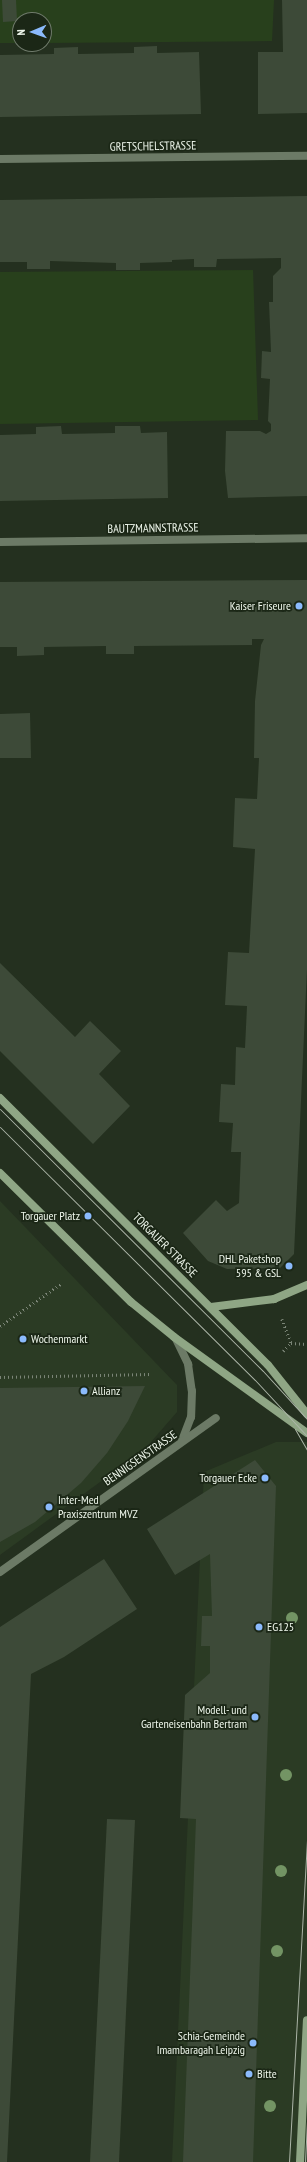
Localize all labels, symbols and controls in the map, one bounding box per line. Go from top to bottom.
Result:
north arrow [12,12,52,52]
text: N [14,29,28,36]
street label: GRETSCHELSTRASSE [110,138,196,154]
street label: BAUTZMANNSTRASSE [107,520,199,536]
place label: Kaiser Friseure [230,599,291,613]
marker: Kaiser Friseure [294,601,304,611]
place label: Torgauer Platz [21,1209,80,1223]
street label: TORGAUER STRASSE [130,1210,200,1280]
marker: Torgauer Platz [83,1211,93,1221]
place label: DHL Paketshop 595 & GSL [218,1252,281,1280]
marker: DHL Paketshop 595 & GSL [284,1261,294,1271]
place label: Wochenmarkt [31,1332,87,1346]
marker: Wochenmarkt [18,1334,28,1344]
place label: Allianz [92,1384,120,1398]
marker: Allianz [79,1386,89,1396]
street label: BENNIGSENSTRASSE [101,1427,179,1489]
place label: Torgauer Ecke [200,1471,257,1485]
marker: Torgauer Ecke [260,1473,270,1483]
place label: Inter-Med Praxiszentrum MVZ [58,1493,138,1521]
marker: Inter-Med Praxiszentrum MVZ [43,1501,55,1513]
place label: EG125 [267,1620,294,1634]
marker: EG125 [254,1622,264,1632]
place label: Modell- und Garteneisenbahn Bertram [141,1703,247,1731]
marker: Modell- und Garteneisenbahn Bertram [250,1712,260,1722]
place label: Schia-Gemeinde Imambaragah Leipzig [157,2029,245,2057]
marker: Schia-Gemeinde Imambaragah Leipzig [248,2038,258,2048]
place label: Bitte [257,2067,277,2081]
marker: Bitte [244,2069,254,2079]

